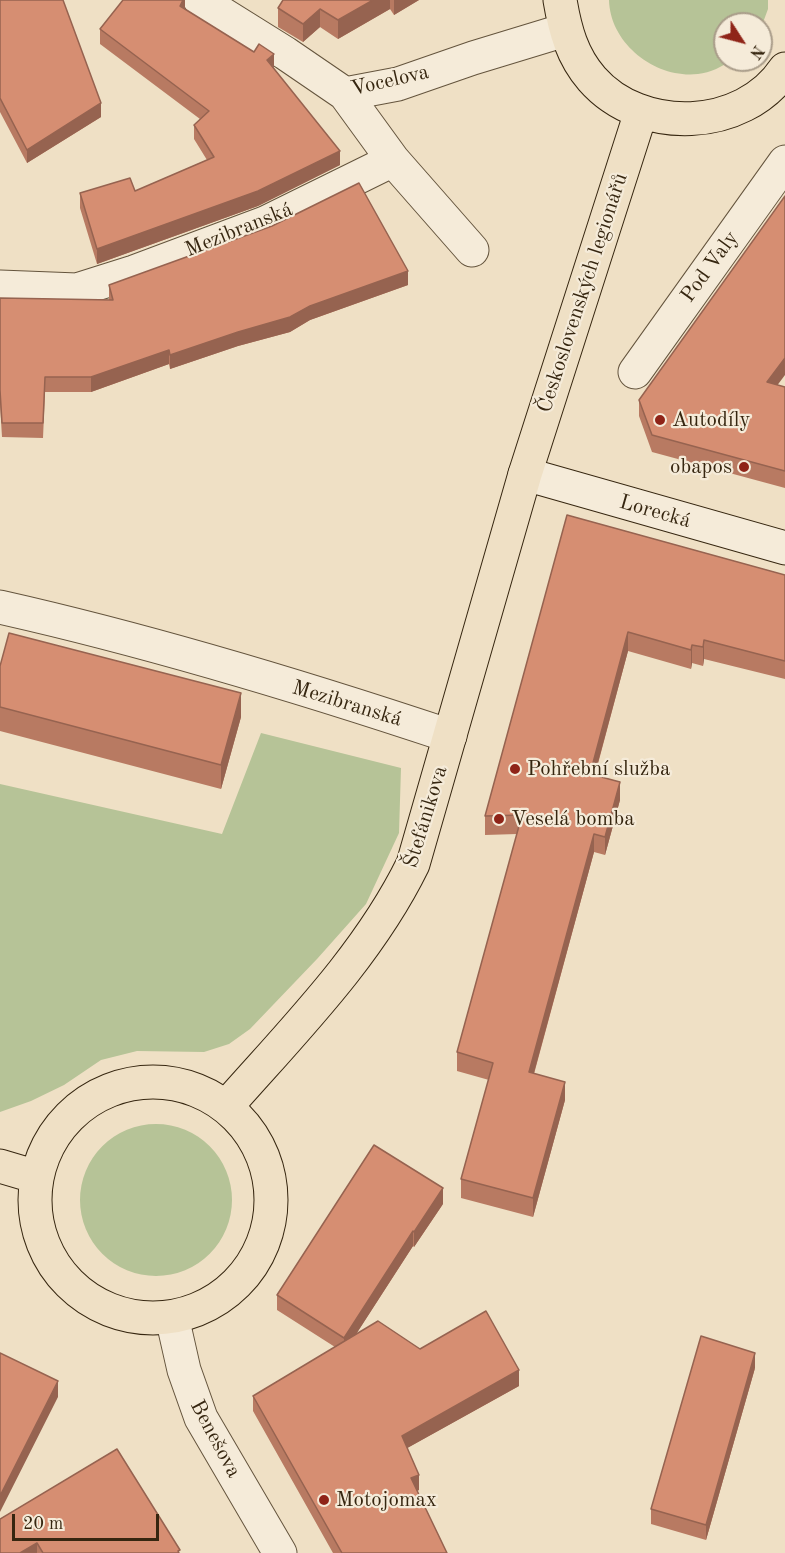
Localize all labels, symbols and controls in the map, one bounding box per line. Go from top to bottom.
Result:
north arrow [713,12,773,72]
text: N [746,42,766,61]
street label: Vocelova [348,60,432,102]
street label: Československých legionářů [532,170,634,416]
street label: Mezibranská [182,197,296,263]
street label: Pod Valy [676,226,744,308]
place label: Autodíly [672,407,750,433]
marker: Autodíly [653,413,667,427]
place label: obapos [670,454,732,480]
marker: obapos [737,460,751,474]
street label: Lorecká [616,490,694,534]
street label: Mezibranská [289,675,405,733]
place label: Pohřební služba [527,756,670,782]
marker: Pohřební služba [508,762,522,776]
street label: Štefánikova [399,763,453,871]
place label: Veselá bomba [511,806,635,832]
marker: Veselá bomba [492,812,506,826]
street label: Benešova [184,1396,246,1482]
place label: Motojomax [336,1487,437,1513]
marker: Motojomax [317,1493,331,1507]
scale bar [15,1502,162,1540]
text: 20 m [23,1515,63,1533]

